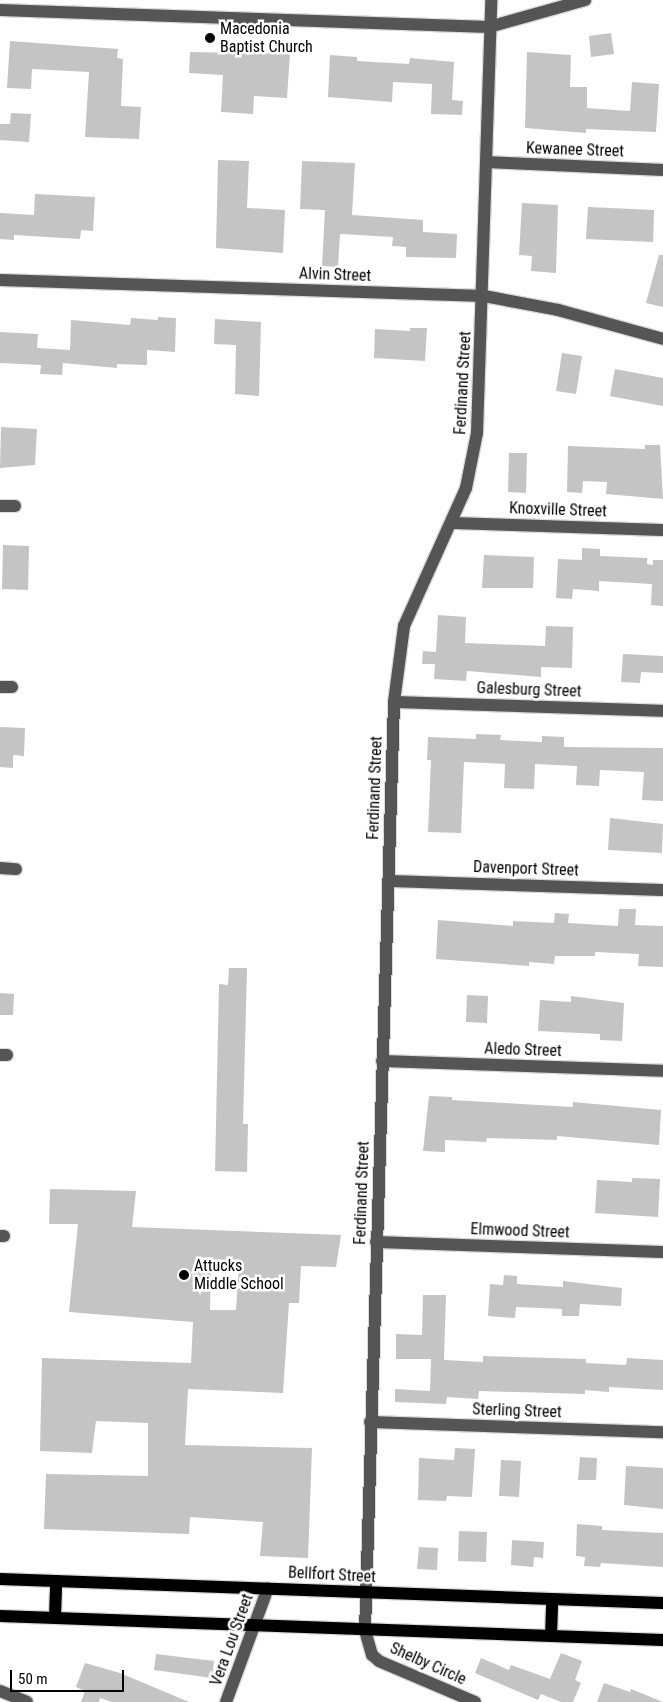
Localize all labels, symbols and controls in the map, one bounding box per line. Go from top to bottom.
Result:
place label: Macedonia Baptist Church [220,19,313,57]
marker: Macedonia Baptist Church [204,32,216,44]
street label: Kewanee Street [526,139,624,161]
street label: Alvin Street [299,264,371,286]
street label: Ferdinand Street [451,331,475,435]
street label: Knoxville Street [509,499,607,521]
street label: Galesburg Street [476,679,582,701]
street label: Ferdinand Street [364,736,386,840]
street label: Davenport Street [473,858,579,880]
street label: Aledo Street [484,1039,562,1061]
street label: Ferdinand Street [351,1141,373,1245]
street label: Elmwood Street [470,1220,570,1242]
place label: Attucks Middle School [194,1256,284,1294]
marker: Attucks Middle School [178,1269,190,1281]
street label: Sterling Street [472,1400,562,1422]
street label: Bellfort Street [288,1563,376,1587]
street label: Vera Lou Street [206,1591,258,1689]
street label: Shelby Circle [387,1639,469,1689]
scale bar [12,1660,126,1692]
text: 50 m [18,1670,48,1688]

